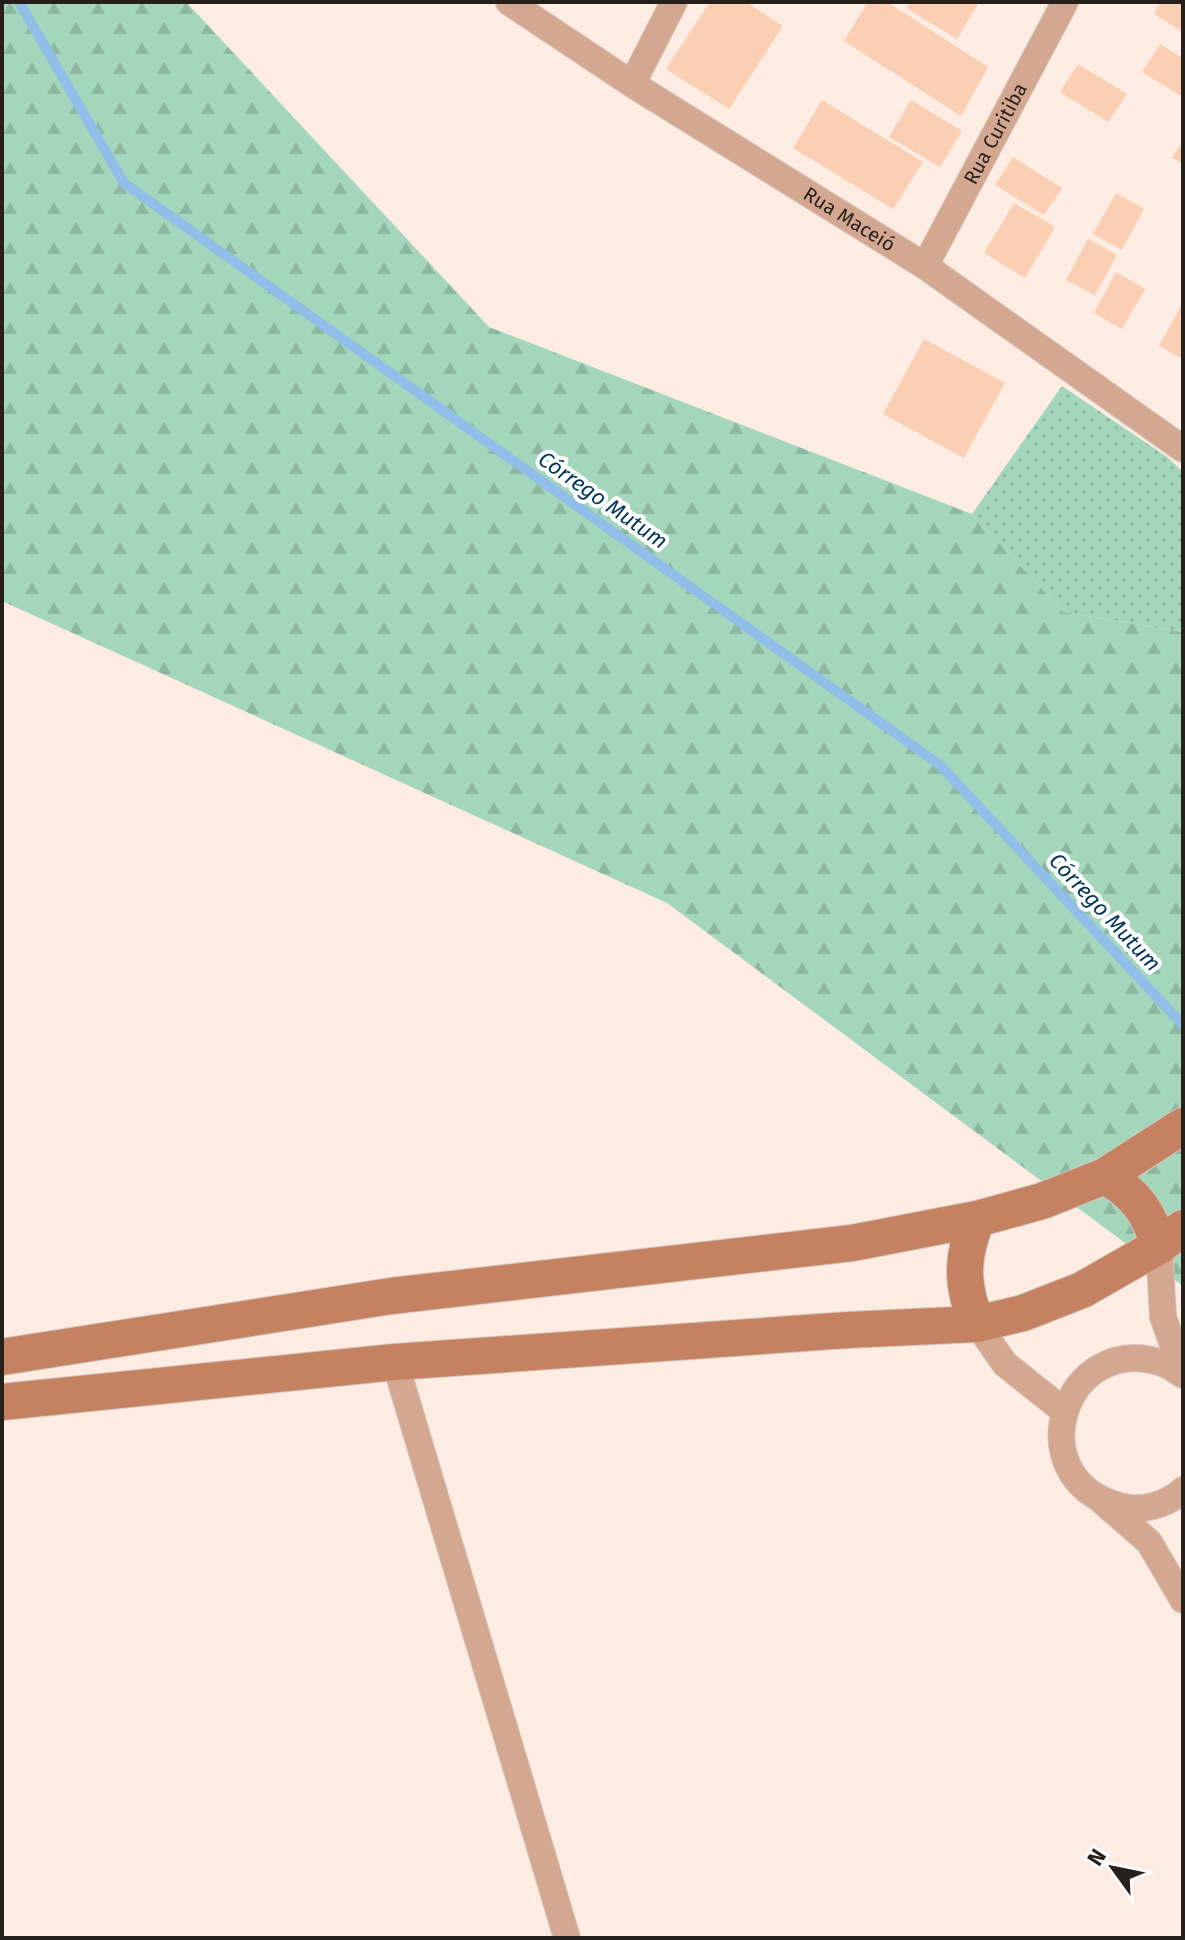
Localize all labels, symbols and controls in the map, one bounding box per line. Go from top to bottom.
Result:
street label: Rua Curitiba [959,79,1032,188]
street label: Rua Maceió [799,182,900,257]
water label: Córrego Mutum [533,445,673,555]
water label: Córrego Mutum [1043,847,1167,977]
north arrow [1073,1828,1153,1908]
text: N [1081,1844,1112,1871]

